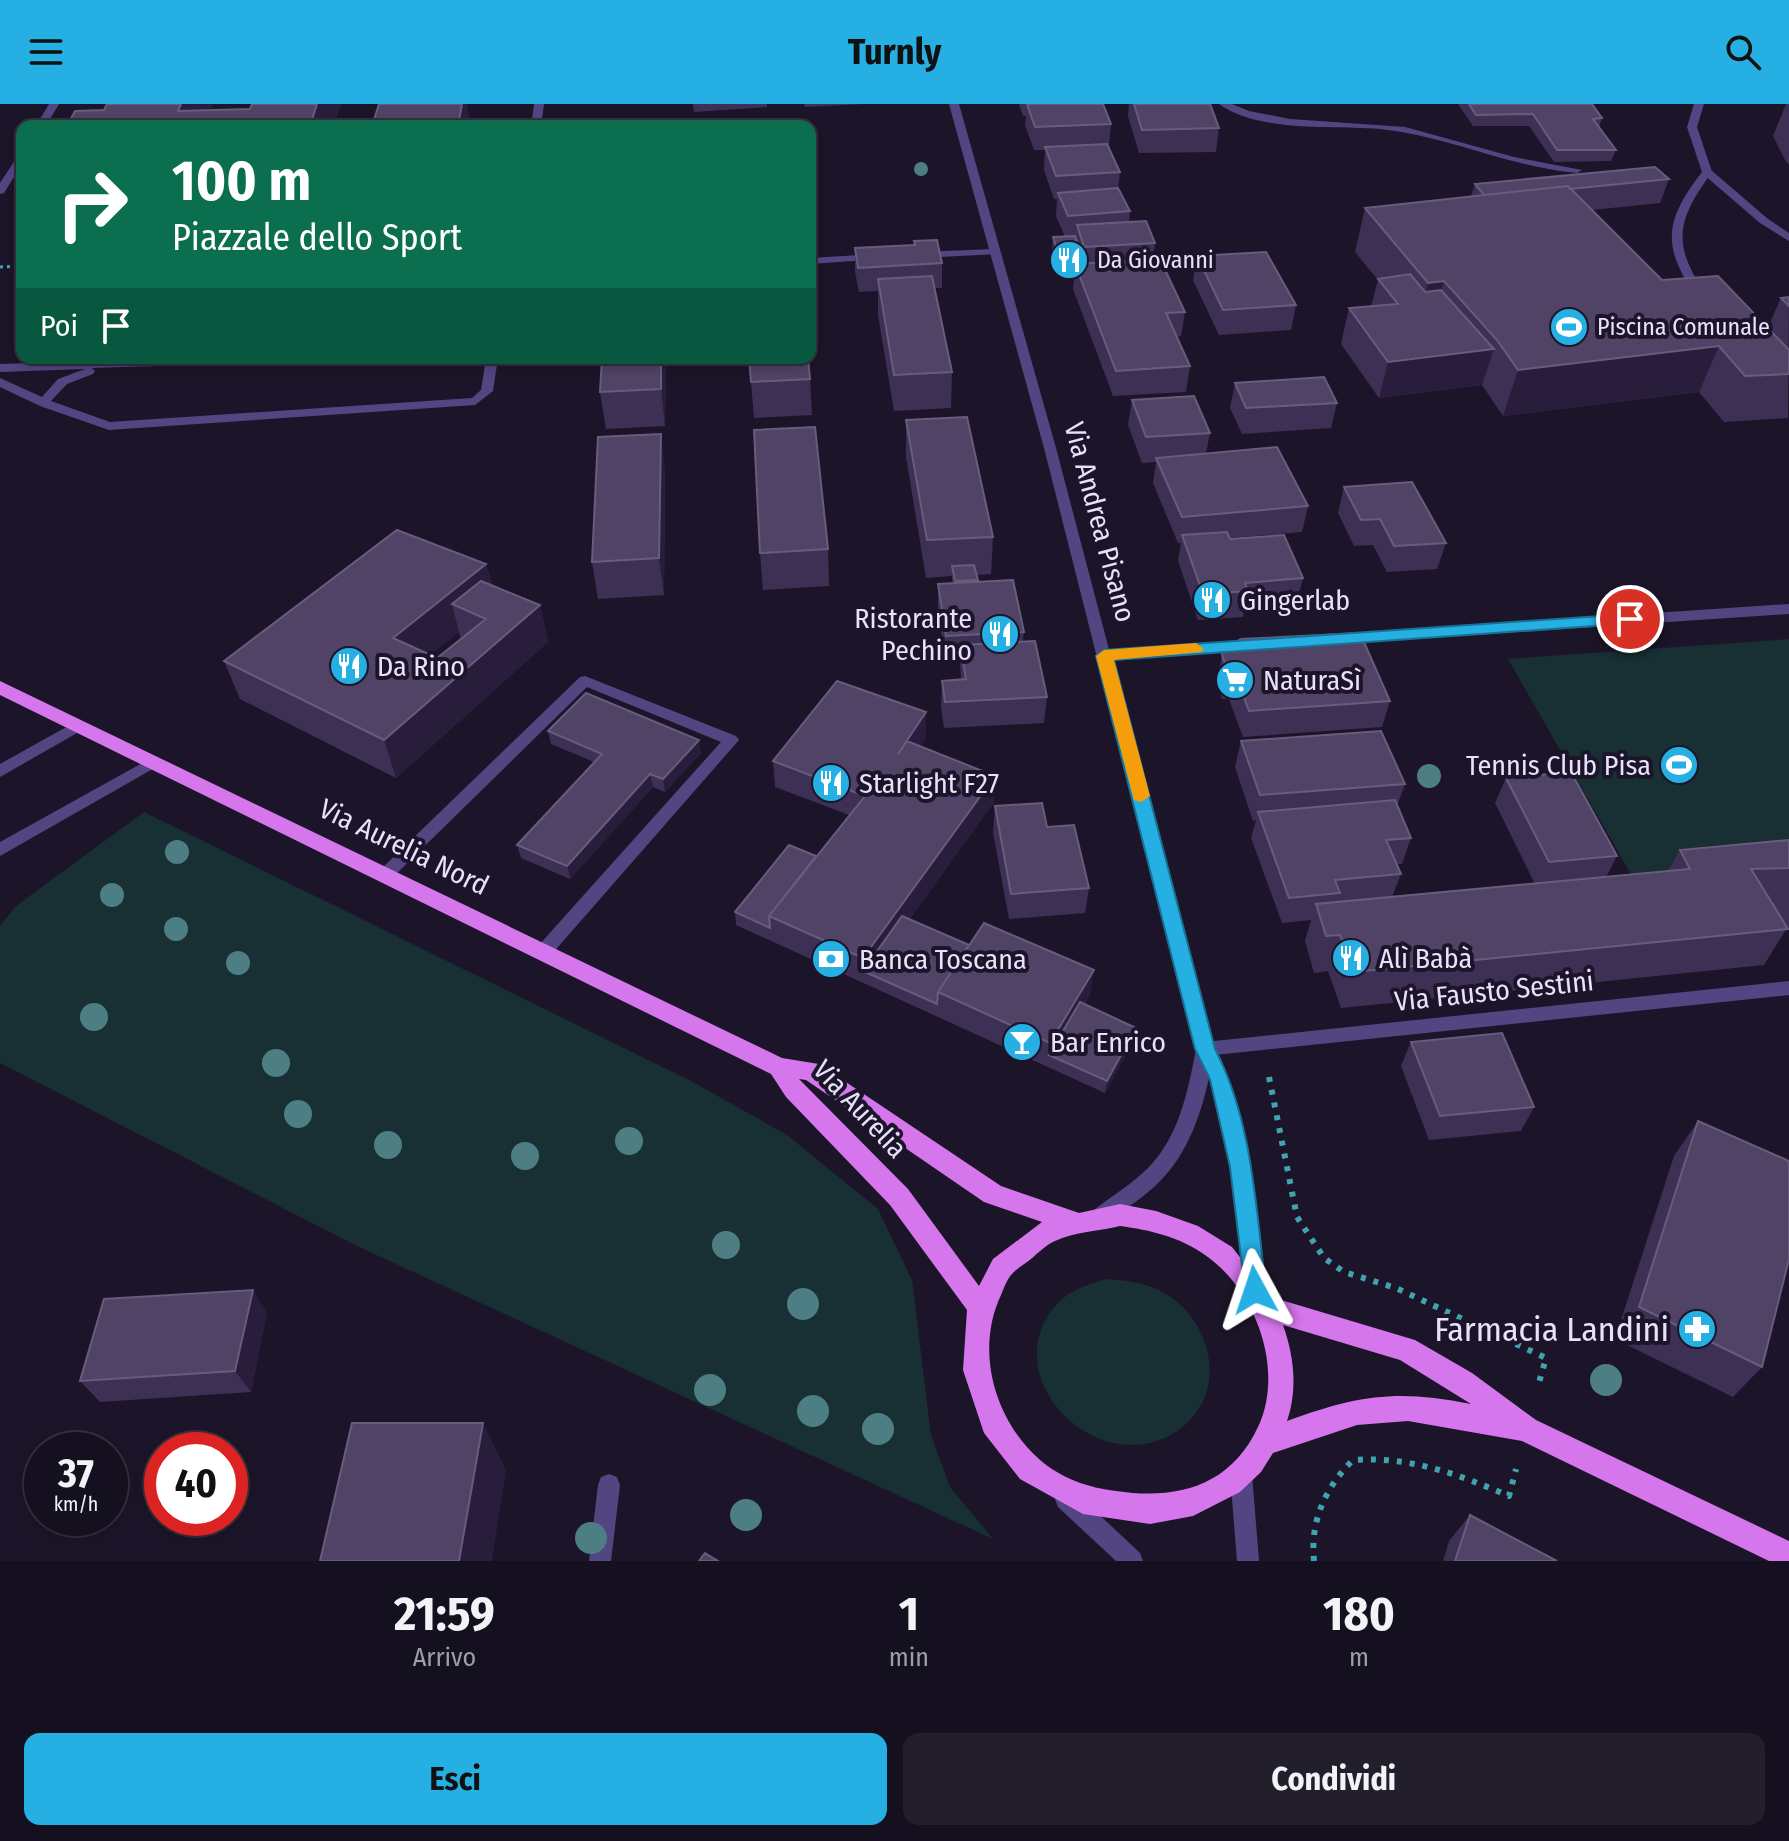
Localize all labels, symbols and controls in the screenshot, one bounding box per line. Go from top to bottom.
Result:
icon: menu [24,30,68,74]
text: Turnly [848,30,941,74]
icon: search [1721,30,1765,74]
text: 100 m [172,148,311,215]
icon: right [40,152,144,256]
text: Piazzale dello Sport [172,216,462,260]
restaurant icon: Da Giovanni [1048,239,1090,281]
place label: Da Giovanni [1097,246,1214,274]
icon: arrive [94,304,138,348]
sports icon: Piscina Comunale [1548,306,1590,348]
text: Poi [40,308,78,344]
place label: Piscina Comunale [1597,313,1770,341]
street label: Via Andrea Pisano [1057,418,1143,626]
restaurant icon: Gingerlab [1191,579,1233,621]
place label: Gingerlab [1240,584,1350,617]
pin [1596,585,1664,653]
icon: arrive [1608,597,1652,641]
place label: Ristorante Pechino [854,602,972,667]
restaurant icon: Ristorante Pechino [979,613,1021,655]
restaurant icon: Da Rino [328,645,370,687]
place label: Da Rino [377,650,465,683]
supermarket icon: NaturaSì [1214,659,1256,701]
place label: NaturaSì [1263,664,1361,697]
sports icon: Tennis Club Pisa [1658,744,1700,786]
place label: Tennis Club Pisa [1466,749,1651,782]
restaurant icon: Starlight F27 [810,762,852,804]
place label: Starlight F27 [859,767,999,800]
street label: Via Aurelia Nord [314,792,494,902]
restaurant icon: Alì Babà [1330,937,1372,979]
bank icon: Banca Toscana [810,938,852,980]
place label: Alì Babà [1379,942,1472,975]
place label: Banca Toscana [859,943,1027,976]
street label: Via Fausto Sestini [1393,964,1595,1018]
bar icon: Bar Enrico [1001,1021,1043,1063]
place label: Bar Enrico [1050,1026,1166,1059]
street label: Via Aurelia [806,1053,914,1165]
position arrow [1213,1248,1297,1332]
pharmacy icon: Farmacia Landini [1676,1308,1718,1350]
place label: Farmacia Landini [1434,1309,1669,1350]
speed limit sign: 40 [144,1432,248,1536]
text: 37 [58,1450,94,1498]
text: km/h [54,1492,98,1516]
text: 21:59 [394,1585,495,1643]
text: 1 [899,1585,919,1643]
text: 180 [1323,1585,1395,1643]
text: Arrivo [413,1642,476,1673]
text: min [889,1642,929,1673]
text: m [1349,1642,1369,1673]
button: Esci [24,1733,887,1825]
button: Condividi [903,1733,1765,1825]

